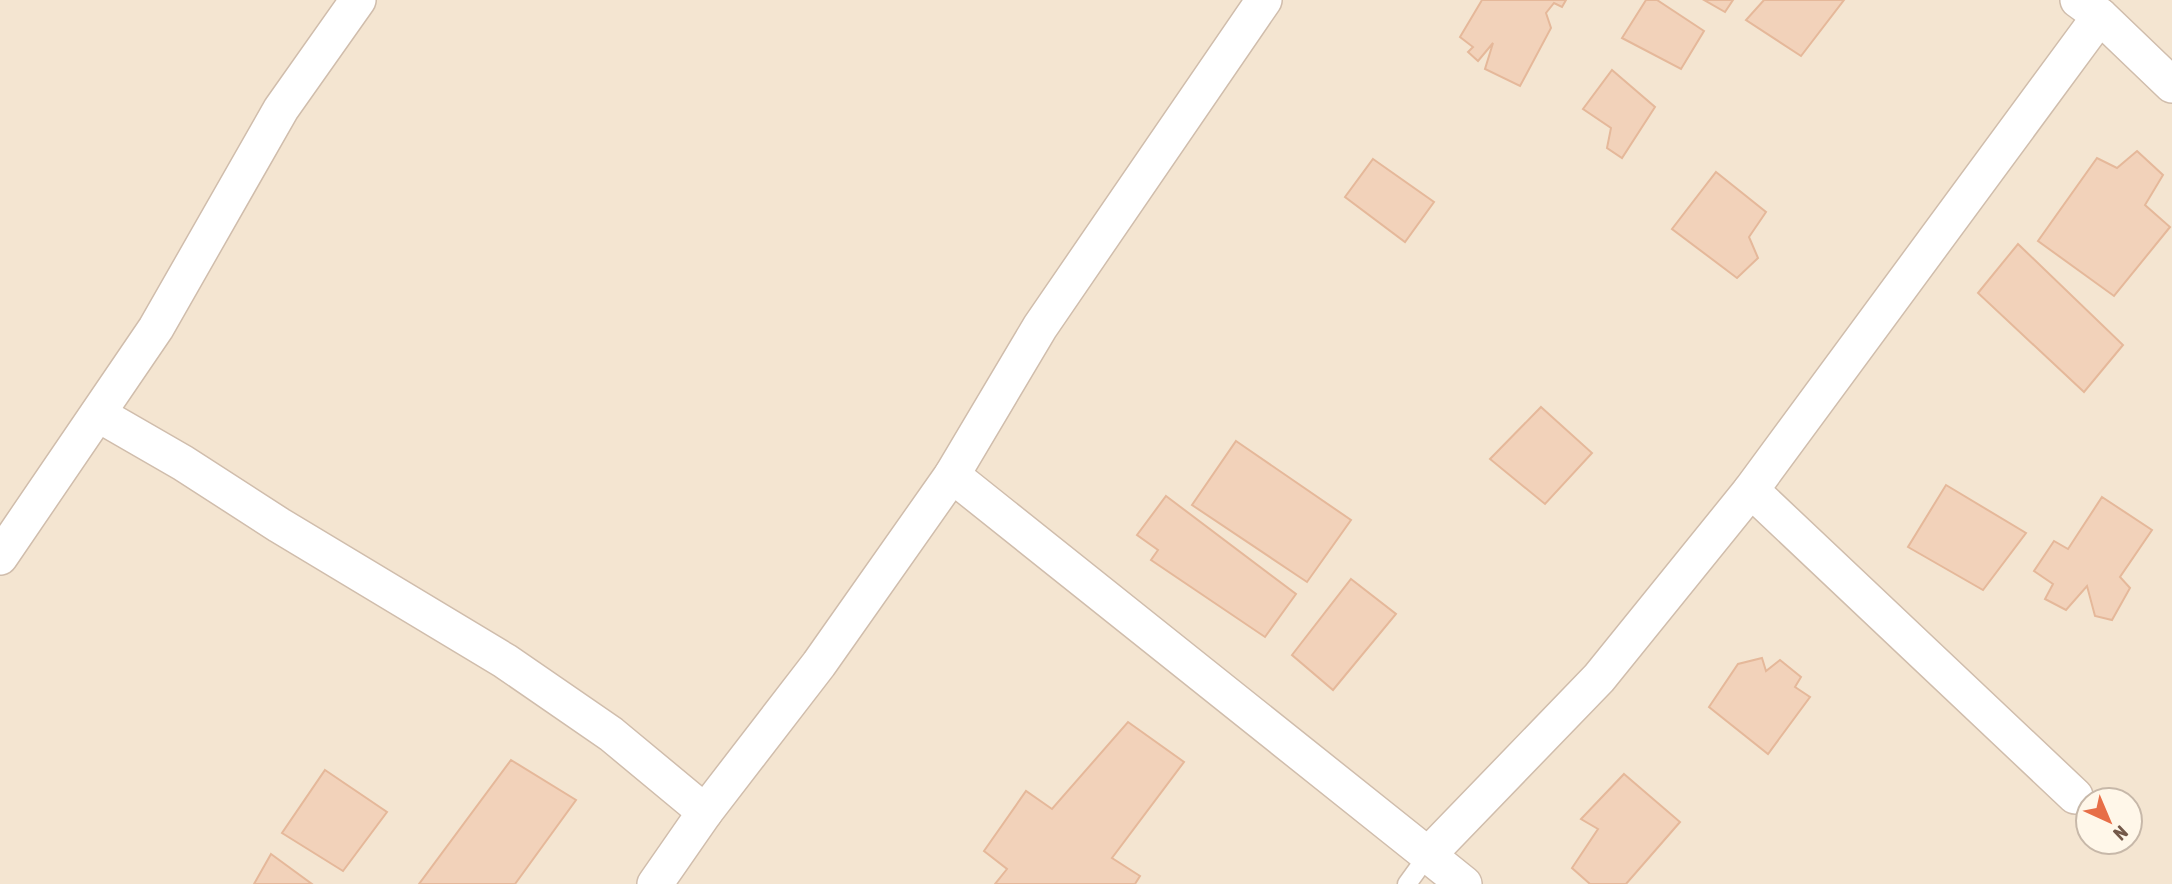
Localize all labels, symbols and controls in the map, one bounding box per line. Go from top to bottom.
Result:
north arrow [2074,786,2144,856]
text: N [2109,821,2132,845]

